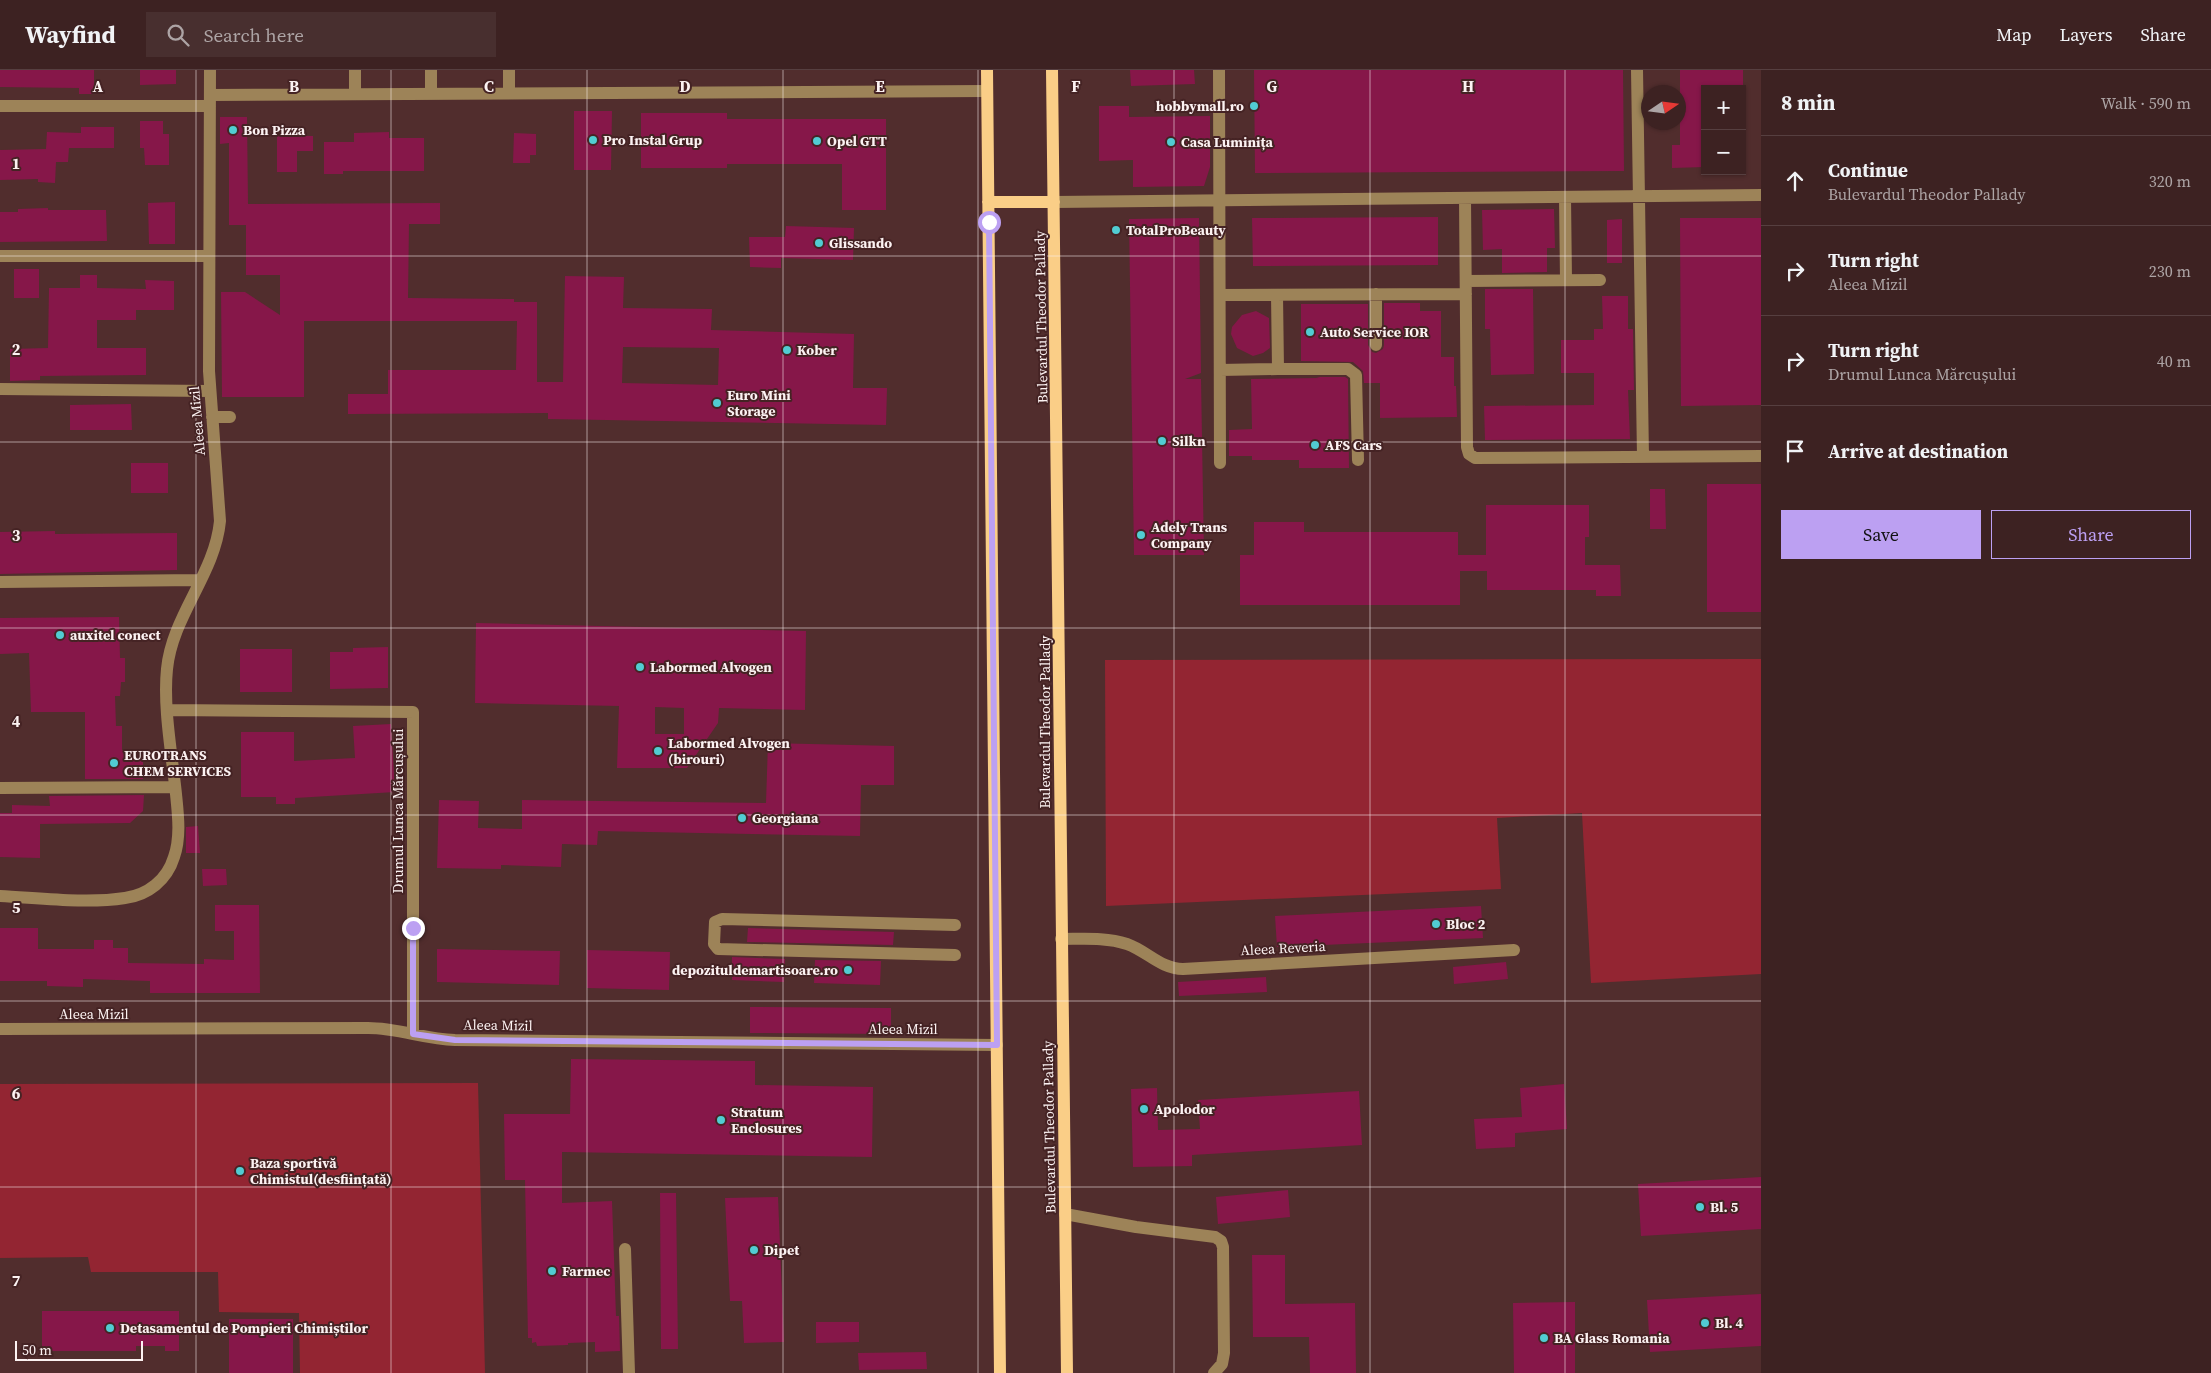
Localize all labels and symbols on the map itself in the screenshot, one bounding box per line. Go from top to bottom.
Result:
text: A [93,75,104,97]
text: B [289,75,300,97]
text: C [484,75,494,97]
text: D [679,75,691,97]
text: E [875,75,885,97]
text: F [1071,75,1081,97]
text: G [1267,75,1278,97]
text: H [1462,75,1474,97]
north arrow [1641,85,1686,130]
place label: hobbymall.ro [1156,96,1244,116]
marker: hobbymall.ro [1248,100,1260,112]
place label: Bon Pizza [243,120,306,140]
marker: Bon Pizza [227,124,239,136]
place label: Pro Instal Grup [603,130,702,150]
place label: Opel GTT [827,131,887,151]
place label: Casa Luminița [1181,132,1273,152]
marker: Pro Instal Grup [587,134,599,146]
marker: Opel GTT [811,135,823,147]
marker: Casa Luminița [1165,136,1177,148]
text: 1 [12,152,20,174]
route start [978,211,1001,234]
place label: TotalProBeauty [1126,220,1226,240]
marker: TotalProBeauty [1110,224,1122,236]
street label: Bulevardul Theodor Pallady [1029,230,1053,404]
place label: Glissando [829,233,892,253]
marker: Glissando [813,237,825,249]
place label: Auto Service IOR [1320,322,1429,342]
marker: Auto Service IOR [1304,326,1316,338]
text: 2 [12,338,21,360]
place label: Kober [797,340,837,360]
marker: Kober [781,344,793,356]
street label: Aleea Mizil [184,385,210,457]
place label: Euro Mini Storage [727,385,791,421]
marker: Euro Mini Storage [711,397,723,409]
place label: Silkn [1172,431,1206,451]
marker: Silkn [1156,435,1168,447]
place label: AFS Cars [1325,435,1383,455]
marker: AFS Cars [1309,439,1321,451]
place label: Adely Trans Company [1151,517,1228,553]
text: 3 [12,524,21,546]
marker: Adely Trans Company [1135,529,1147,541]
place label: auxitel conect [70,625,161,645]
marker: auxitel conect [54,629,66,641]
street label: Bulevardul Theodor Pallady [1035,635,1055,808]
place label: Labormed Alvogen [650,657,772,677]
marker: Labormed Alvogen [634,661,646,673]
text: 4 [12,710,21,732]
street label: Drumul Lunca Mărcușului [388,729,408,893]
place label: Labormed Alvogen (birouri) [668,733,790,769]
place label: EUROTRANS CHEM SERVICES [124,745,231,781]
marker: Labormed Alvogen (birouri) [652,745,664,757]
marker: EUROTRANS CHEM SERVICES [108,757,120,769]
place label: Georgiana [752,808,819,828]
marker: Georgiana [736,812,748,824]
text: 5 [12,896,21,918]
place label: Bloc 2 [1446,914,1486,934]
route end [402,917,425,940]
marker: Bloc 2 [1430,918,1442,930]
street label: Aleea Reveria [1240,936,1327,960]
place label: depozituldemartisoare.ro [672,960,838,980]
marker: depozituldemartisoare.ro [842,964,854,976]
street label: Aleea Mizil [59,1004,129,1024]
street label: Aleea Mizil [463,1014,533,1036]
street label: Aleea Mizil [868,1019,938,1039]
street label: Bulevardul Theodor Pallady [1037,1040,1061,1214]
text: 6 [12,1082,21,1104]
place label: Apolodor [1154,1099,1215,1119]
place label: Stratum Enclosures [731,1102,803,1138]
marker: Apolodor [1138,1103,1150,1115]
marker: Stratum Enclosures [715,1114,727,1126]
place label: Baza sportivă Chimistul(desființată) [250,1153,392,1189]
marker: Baza sportivă Chimistul(desființată) [234,1165,246,1177]
place label: Bl. 5 [1710,1197,1739,1217]
marker: Bl. 5 [1694,1201,1706,1213]
place label: Dipet [764,1240,800,1260]
marker: Dipet [748,1244,760,1256]
place label: Farmec [562,1261,610,1281]
marker: Farmec [546,1265,558,1277]
text: 7 [12,1269,21,1291]
place label: Bl. 4 [1715,1313,1744,1333]
marker: Bl. 4 [1699,1317,1711,1329]
place label: Detasamentul de Pompieri Chimiștilor [120,1318,368,1338]
marker: Detasamentul de Pompieri Chimiștilor [104,1322,116,1334]
place label: BA Glass Romania [1554,1328,1670,1348]
marker: BA Glass Romania [1538,1332,1550,1344]
scale bar [15,1338,142,1361]

